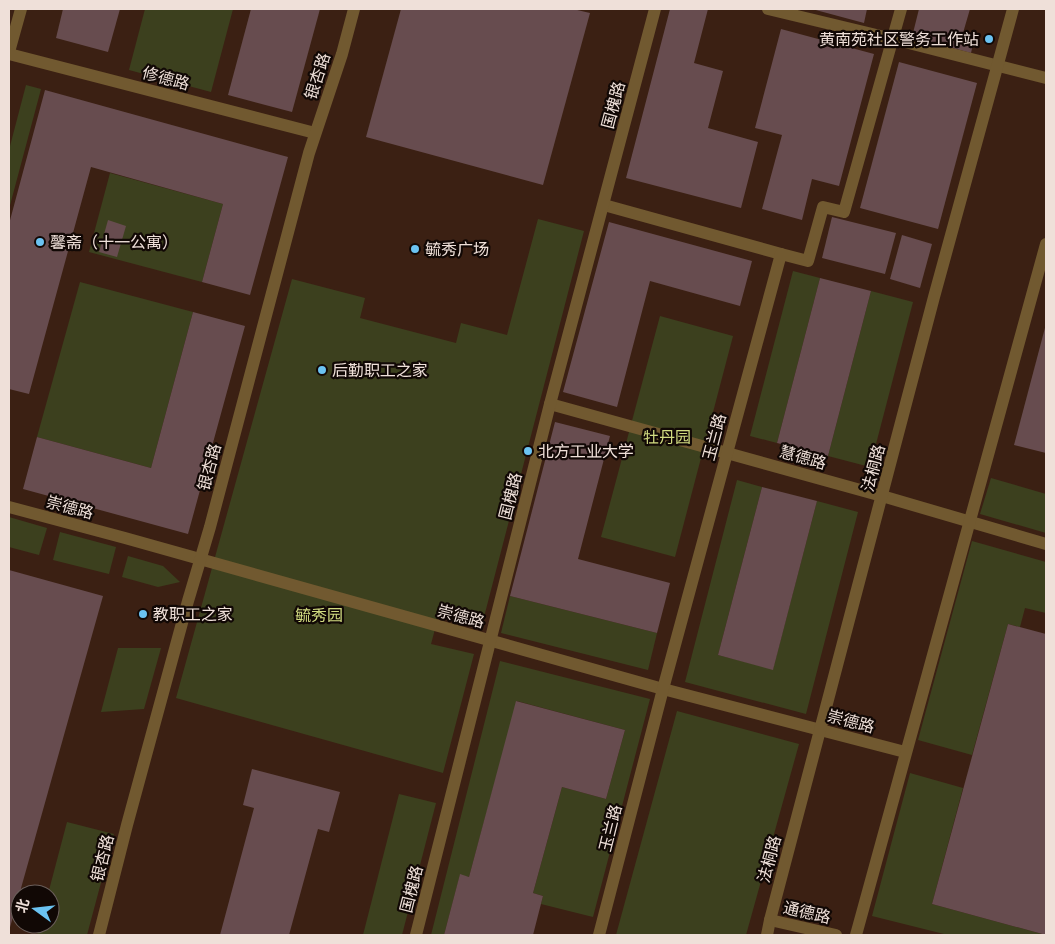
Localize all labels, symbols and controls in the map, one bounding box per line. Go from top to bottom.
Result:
place label: 黄南苑社区警务工作站 [819,29,979,49]
marker: 黄南苑社区警务工作站 [983,33,995,45]
street label: 银杏路 [300,50,334,102]
street label: 修德路 [140,62,192,94]
street label: 国槐路 [597,79,629,131]
place label: 馨斋（十一公寓） [50,232,178,252]
marker: 馨斋（十一公寓） [34,236,46,248]
place label: 毓秀广场 [425,239,489,259]
marker: 毓秀广场 [409,243,421,255]
place label: 后勤职工之家 [332,360,428,380]
marker: 后勤职工之家 [316,364,328,376]
street label: 玉兰路 [698,411,730,463]
park label: 牡丹园 [643,427,691,447]
street label: 银杏路 [193,441,225,493]
place label: 北方工业大学 [538,441,634,461]
street label: 慧德路 [777,441,829,473]
street label: 法桐路 [857,442,889,494]
marker: 北方工业大学 [522,445,534,457]
street label: 国槐路 [494,470,526,522]
street label: 崇德路 [44,491,96,523]
street label: 崇德路 [435,600,487,632]
place label: 教职工之家 [153,604,233,624]
park label: 毓秀园 [295,605,343,625]
marker: 教职工之家 [137,608,149,620]
street label: 崇德路 [825,705,877,737]
street label: 玉兰路 [594,802,626,854]
street label: 银杏路 [86,832,118,884]
street label: 法桐路 [753,833,785,885]
street label: 国槐路 [395,863,427,915]
north arrow [10,884,60,934]
text: 北 [12,897,33,915]
street label: 通德路 [781,897,833,927]

